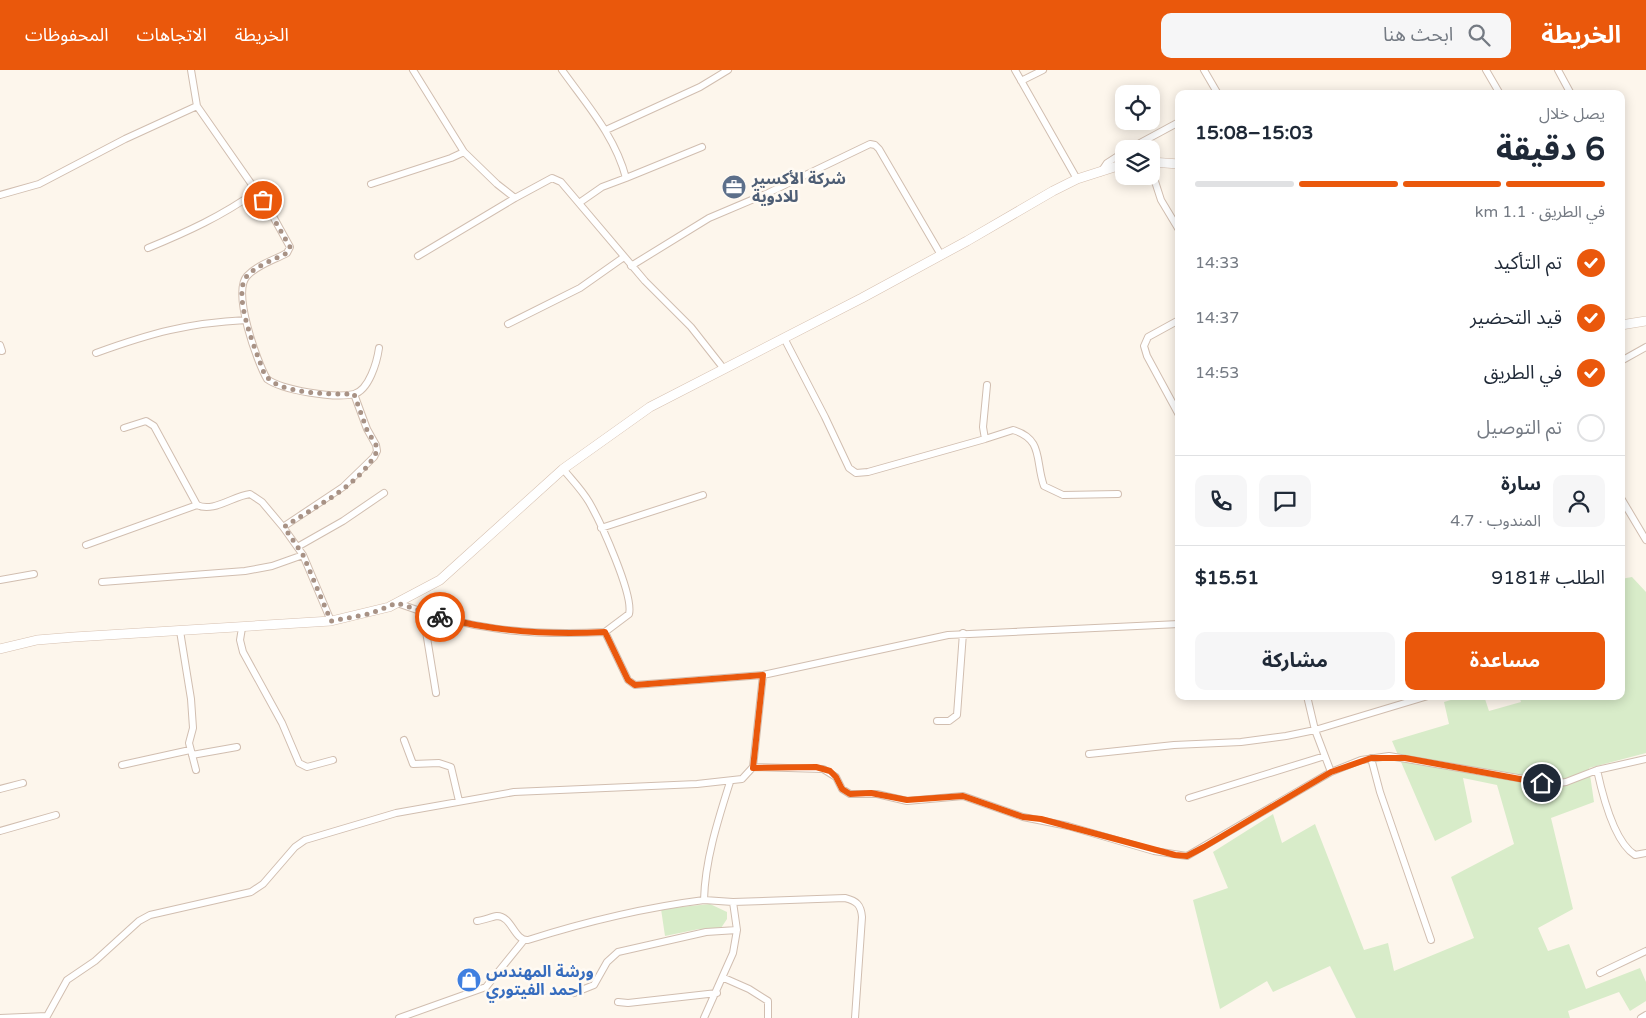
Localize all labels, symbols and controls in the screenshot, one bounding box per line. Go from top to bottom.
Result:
search box [1161,13,1511,58]
icon: search [1465,21,1493,49]
text: الخريطة [1541,21,1621,50]
text: المحفوظات [25,24,109,46]
text: الاتجاهات [137,24,207,46]
text: الخريطة [235,24,289,46]
text: ابحث هنا [1383,24,1453,46]
map controls [1115,85,1160,185]
button: locate [1115,85,1160,130]
text: يصل خلال [1539,104,1605,124]
text: 15:03–15:08 [1195,122,1313,144]
text: 6 دقيقة [1496,131,1605,169]
button: layers [1115,140,1160,185]
place label: شركة الأكسير للادوية [751,169,846,207]
office icon: شركة الأكسير للادوية [721,174,747,200]
pin [242,179,284,221]
icon: bag [249,186,277,214]
text: في الطريق · 1.1 km [1475,202,1605,222]
icon: check [1577,249,1605,277]
text: تم التأكيد [1494,252,1562,274]
text: 14:33 [1195,253,1239,273]
icon: check [1577,304,1605,332]
text: قيد التحضير [1470,307,1562,329]
text: 14:37 [1195,308,1239,328]
icon: check [1577,359,1605,387]
text: في الطريق [1484,362,1562,384]
text: 14:53 [1195,363,1239,383]
text: تم التوصيل [1477,417,1562,439]
text: سارة [1501,473,1541,495]
button: phone [1195,475,1247,527]
button: chat [1259,475,1311,527]
button: person [1553,475,1605,527]
text: المندوب · 4.7 [1450,511,1541,531]
text: $15.51 [1195,567,1259,589]
text: الطلب #9181 [1491,567,1605,589]
courier [415,592,465,642]
icon: bike [426,603,454,631]
button: مشاركة [1195,632,1395,690]
button: مساعدة [1405,632,1605,690]
pin [1521,762,1563,804]
icon: home [1528,769,1556,797]
place label: ورشة المهندس احمد الفيتوري [486,962,594,1003]
shop icon: ورشة المهندس احمد الفيتوري [456,967,482,993]

